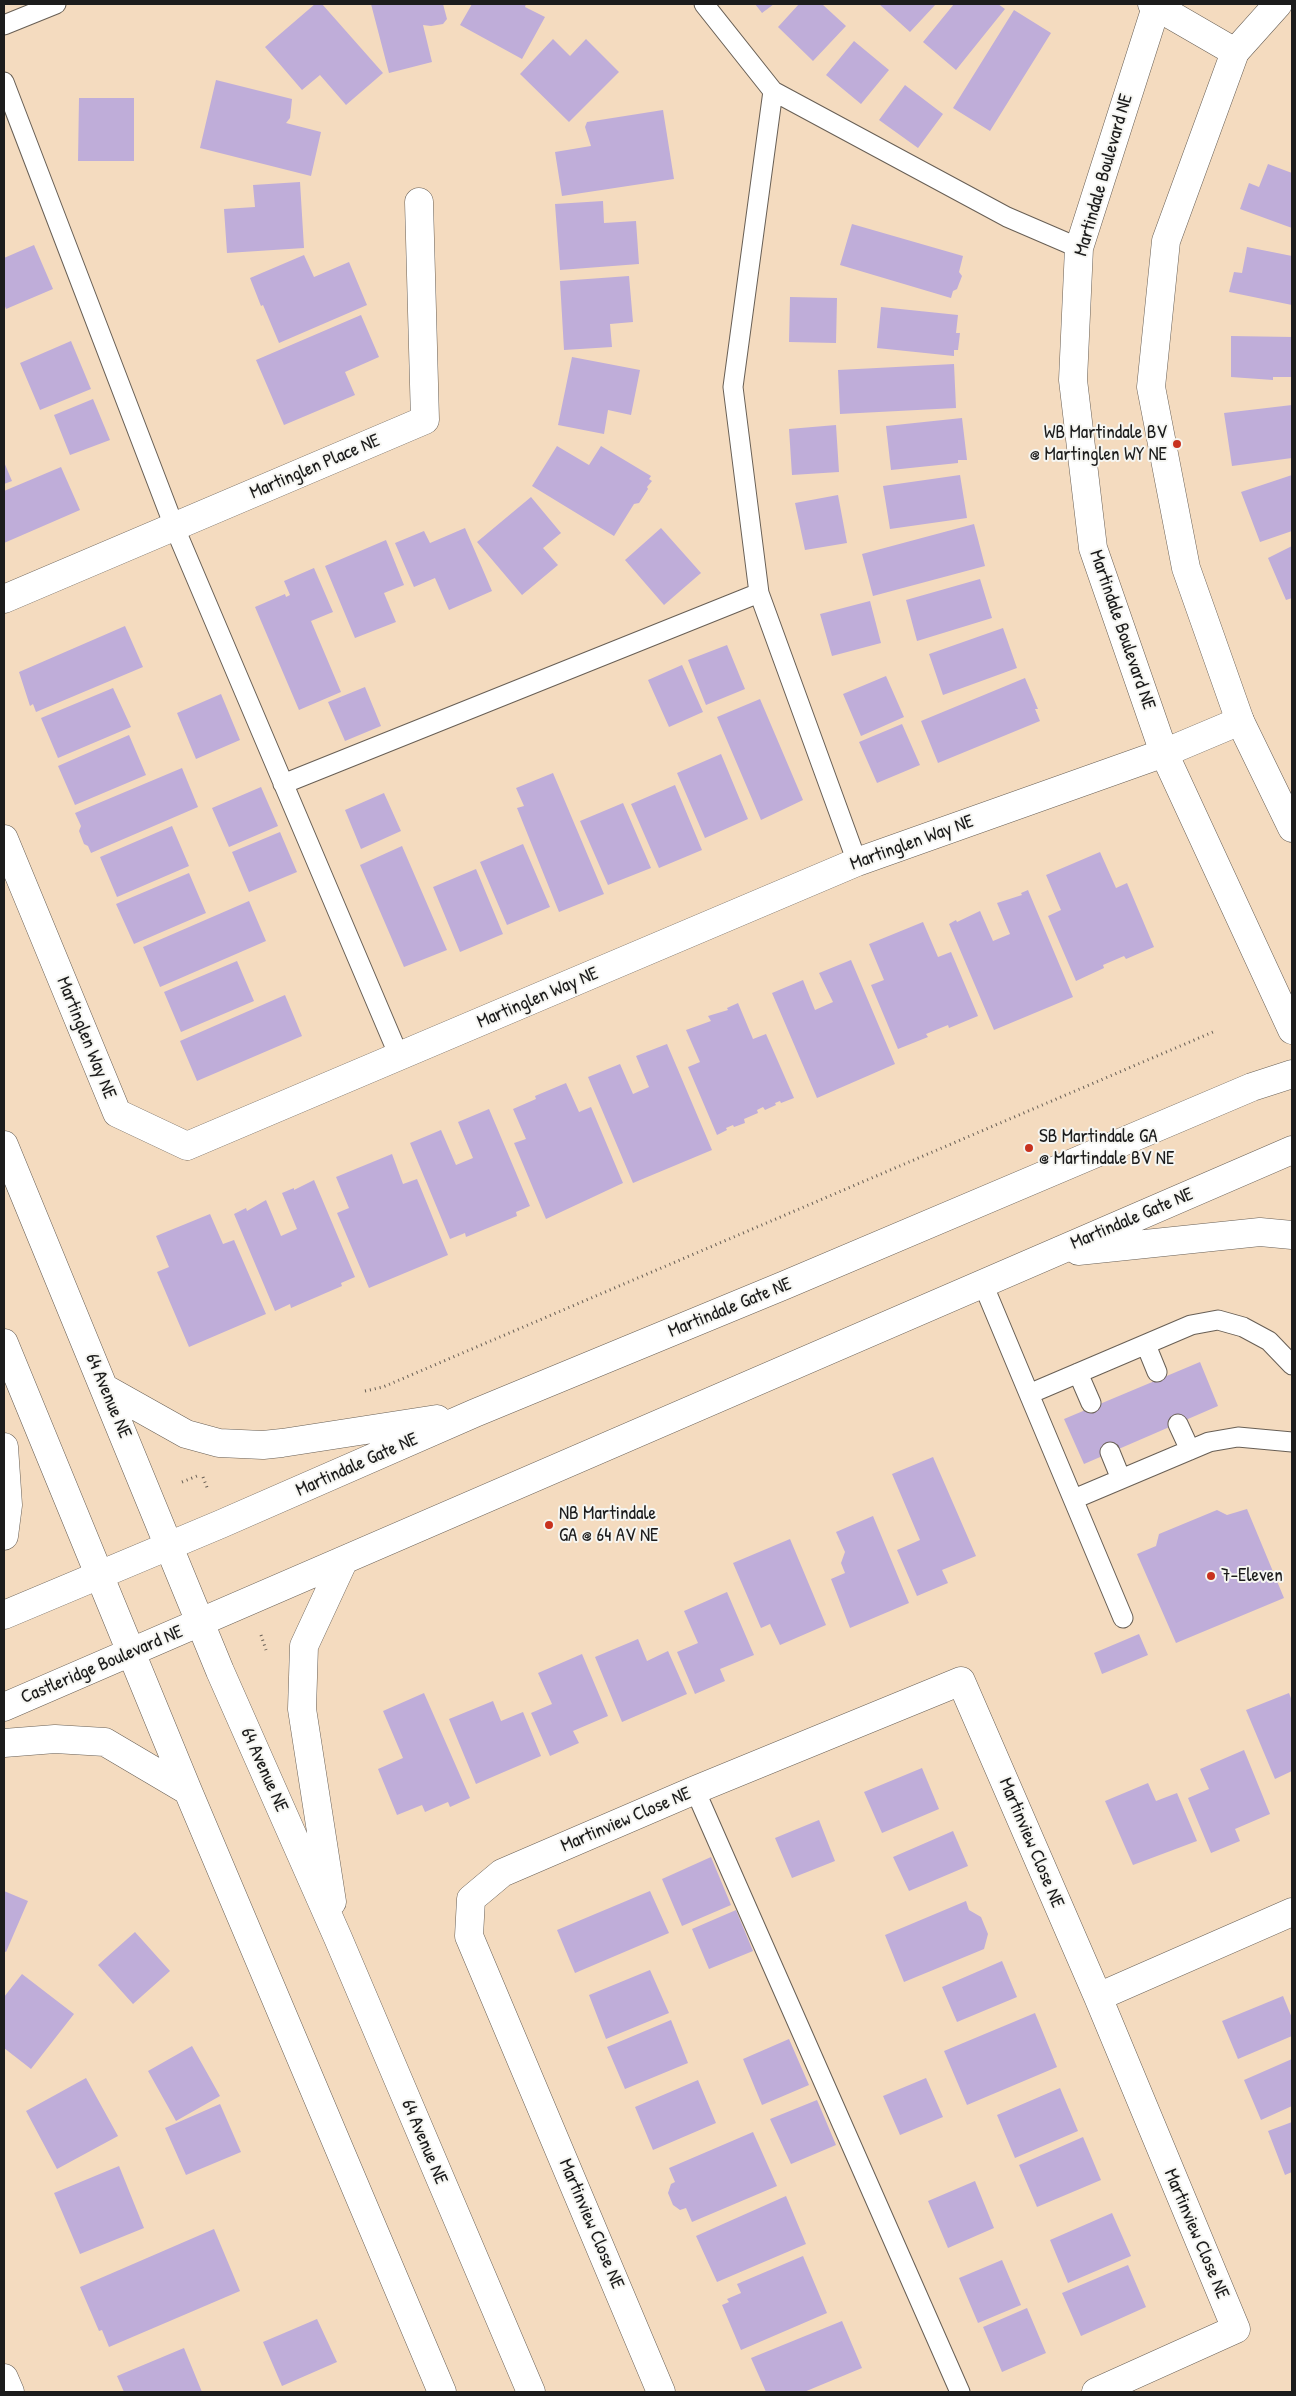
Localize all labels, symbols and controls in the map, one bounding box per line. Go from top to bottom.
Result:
street label: Martindale Boulevard NE [1070,91,1138,259]
place label: WB Martindale BV @ Martinglen WY NE [1030,422,1167,466]
street label: Martinglen Place NE [247,429,383,505]
marker: WB Martindale BV @ Martinglen WY NE [1171,438,1183,450]
street label: Martindale Boulevard NE [1084,547,1160,713]
street label: Martinglen Way NE [847,810,977,876]
street label: Martinglen Way NE [474,962,602,1034]
street label: Martinglen Way NE [51,974,121,1102]
place label: SB Martindale GA @ Martindale BV NE [1039,1126,1174,1170]
marker: SB Martindale GA @ Martindale BV NE [1023,1142,1035,1154]
street label: Martindale Gate NE [1067,1183,1197,1255]
street label: Martindale Gate NE [665,1273,795,1343]
street label: 64 Avenue NE [80,1350,136,1442]
street label: Martindale Gate NE [293,1428,421,1502]
place label: NB Martindale GA @ 64 AV NE [559,1503,658,1547]
marker: NB Martindale GA @ 64 AV NE [543,1519,555,1531]
place label: 7-Eleven [1221,1565,1283,1587]
marker: 7-Eleven [1205,1570,1217,1582]
street label: Castleridge Boulevard NE [18,1621,186,1709]
street label: 64 Avenue NE [235,1724,293,1816]
street label: Martinview Close NE [993,1775,1069,1911]
street label: Martinview Close NE [558,1782,694,1858]
street label: 64 Avenue NE [396,2096,452,2188]
street label: Martinview Close NE [553,2156,629,2292]
street label: Martinview Close NE [1158,2166,1234,2302]

